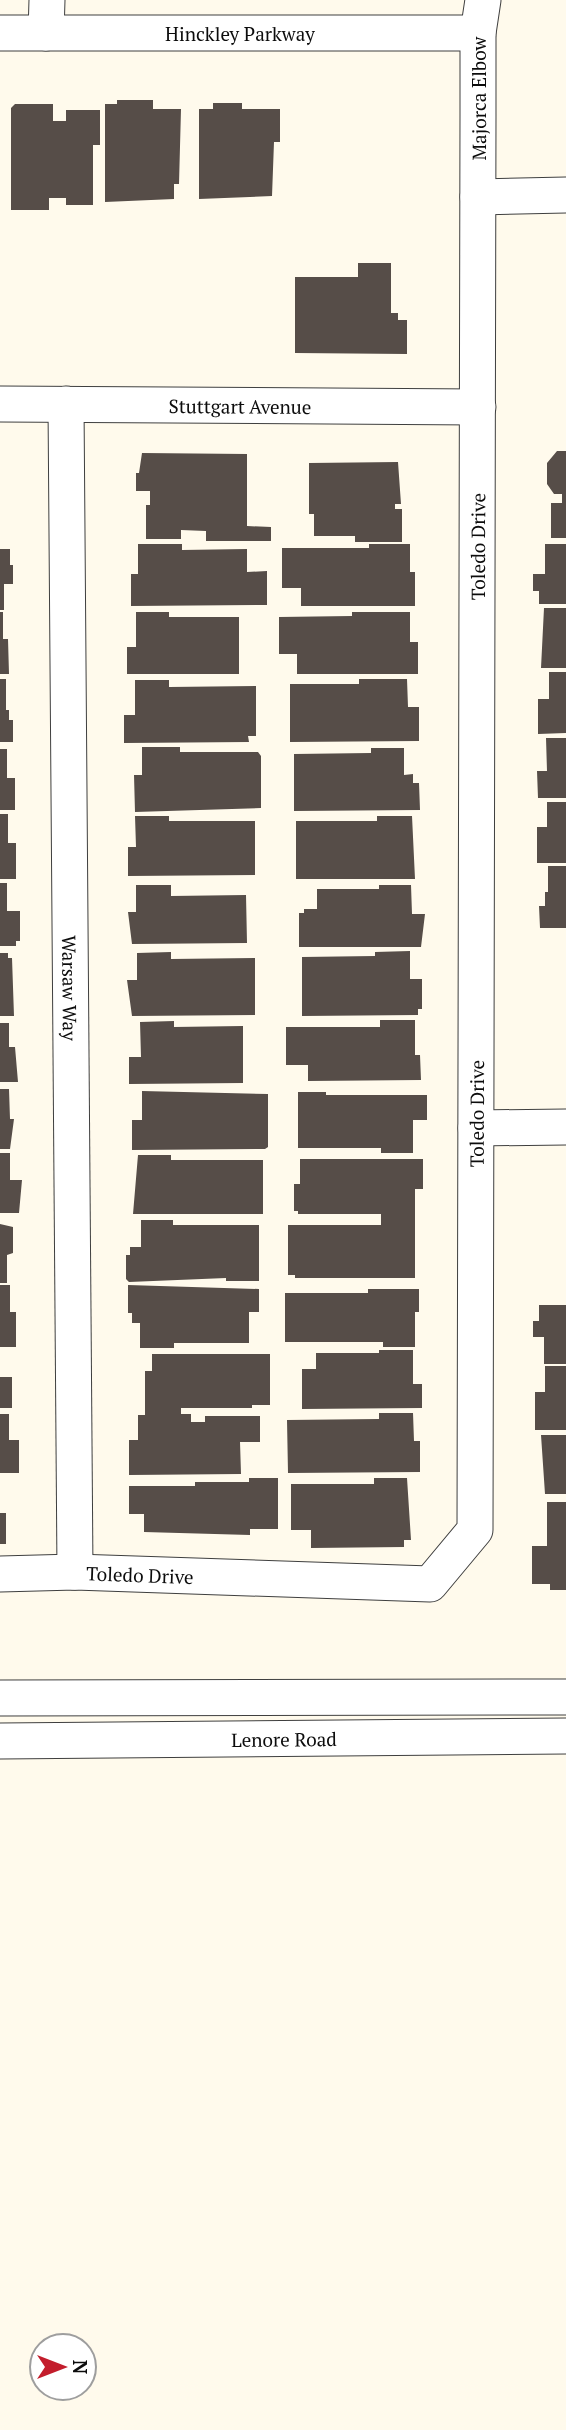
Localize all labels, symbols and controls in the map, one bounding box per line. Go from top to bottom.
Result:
street label: Hinckley Parkway [165,21,315,46]
street label: Majorca Elbow [465,35,491,160]
street label: Stuttgart Avenue [169,393,311,418]
street label: Toledo Drive [464,493,490,600]
street label: Warsaw Way [58,935,83,1041]
street label: Toledo Drive [463,1060,488,1167]
street label: Toledo Drive [86,1560,194,1589]
street label: Lenore Road [231,1726,337,1751]
north arrow [28,2332,98,2402]
text: N [68,2360,93,2375]

